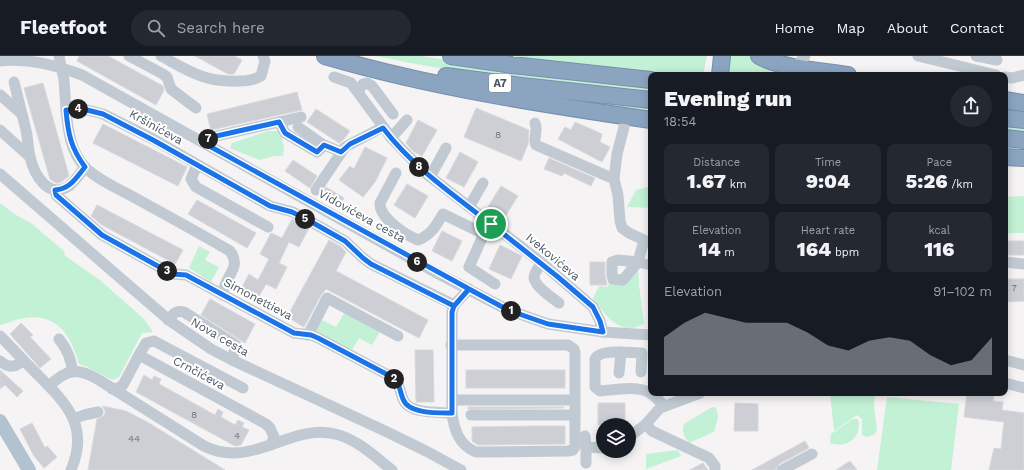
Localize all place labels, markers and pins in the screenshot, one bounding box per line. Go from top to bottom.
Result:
pin: 4 [68,99,88,119]
pin: 7 [198,129,218,149]
pin: 8 [409,157,429,177]
pin [474,207,508,241]
pin: 5 [295,209,315,229]
pin: 6 [407,252,427,272]
pin: 3 [157,261,177,281]
pin: 1 [501,301,521,321]
pin: 2 [384,369,404,389]

